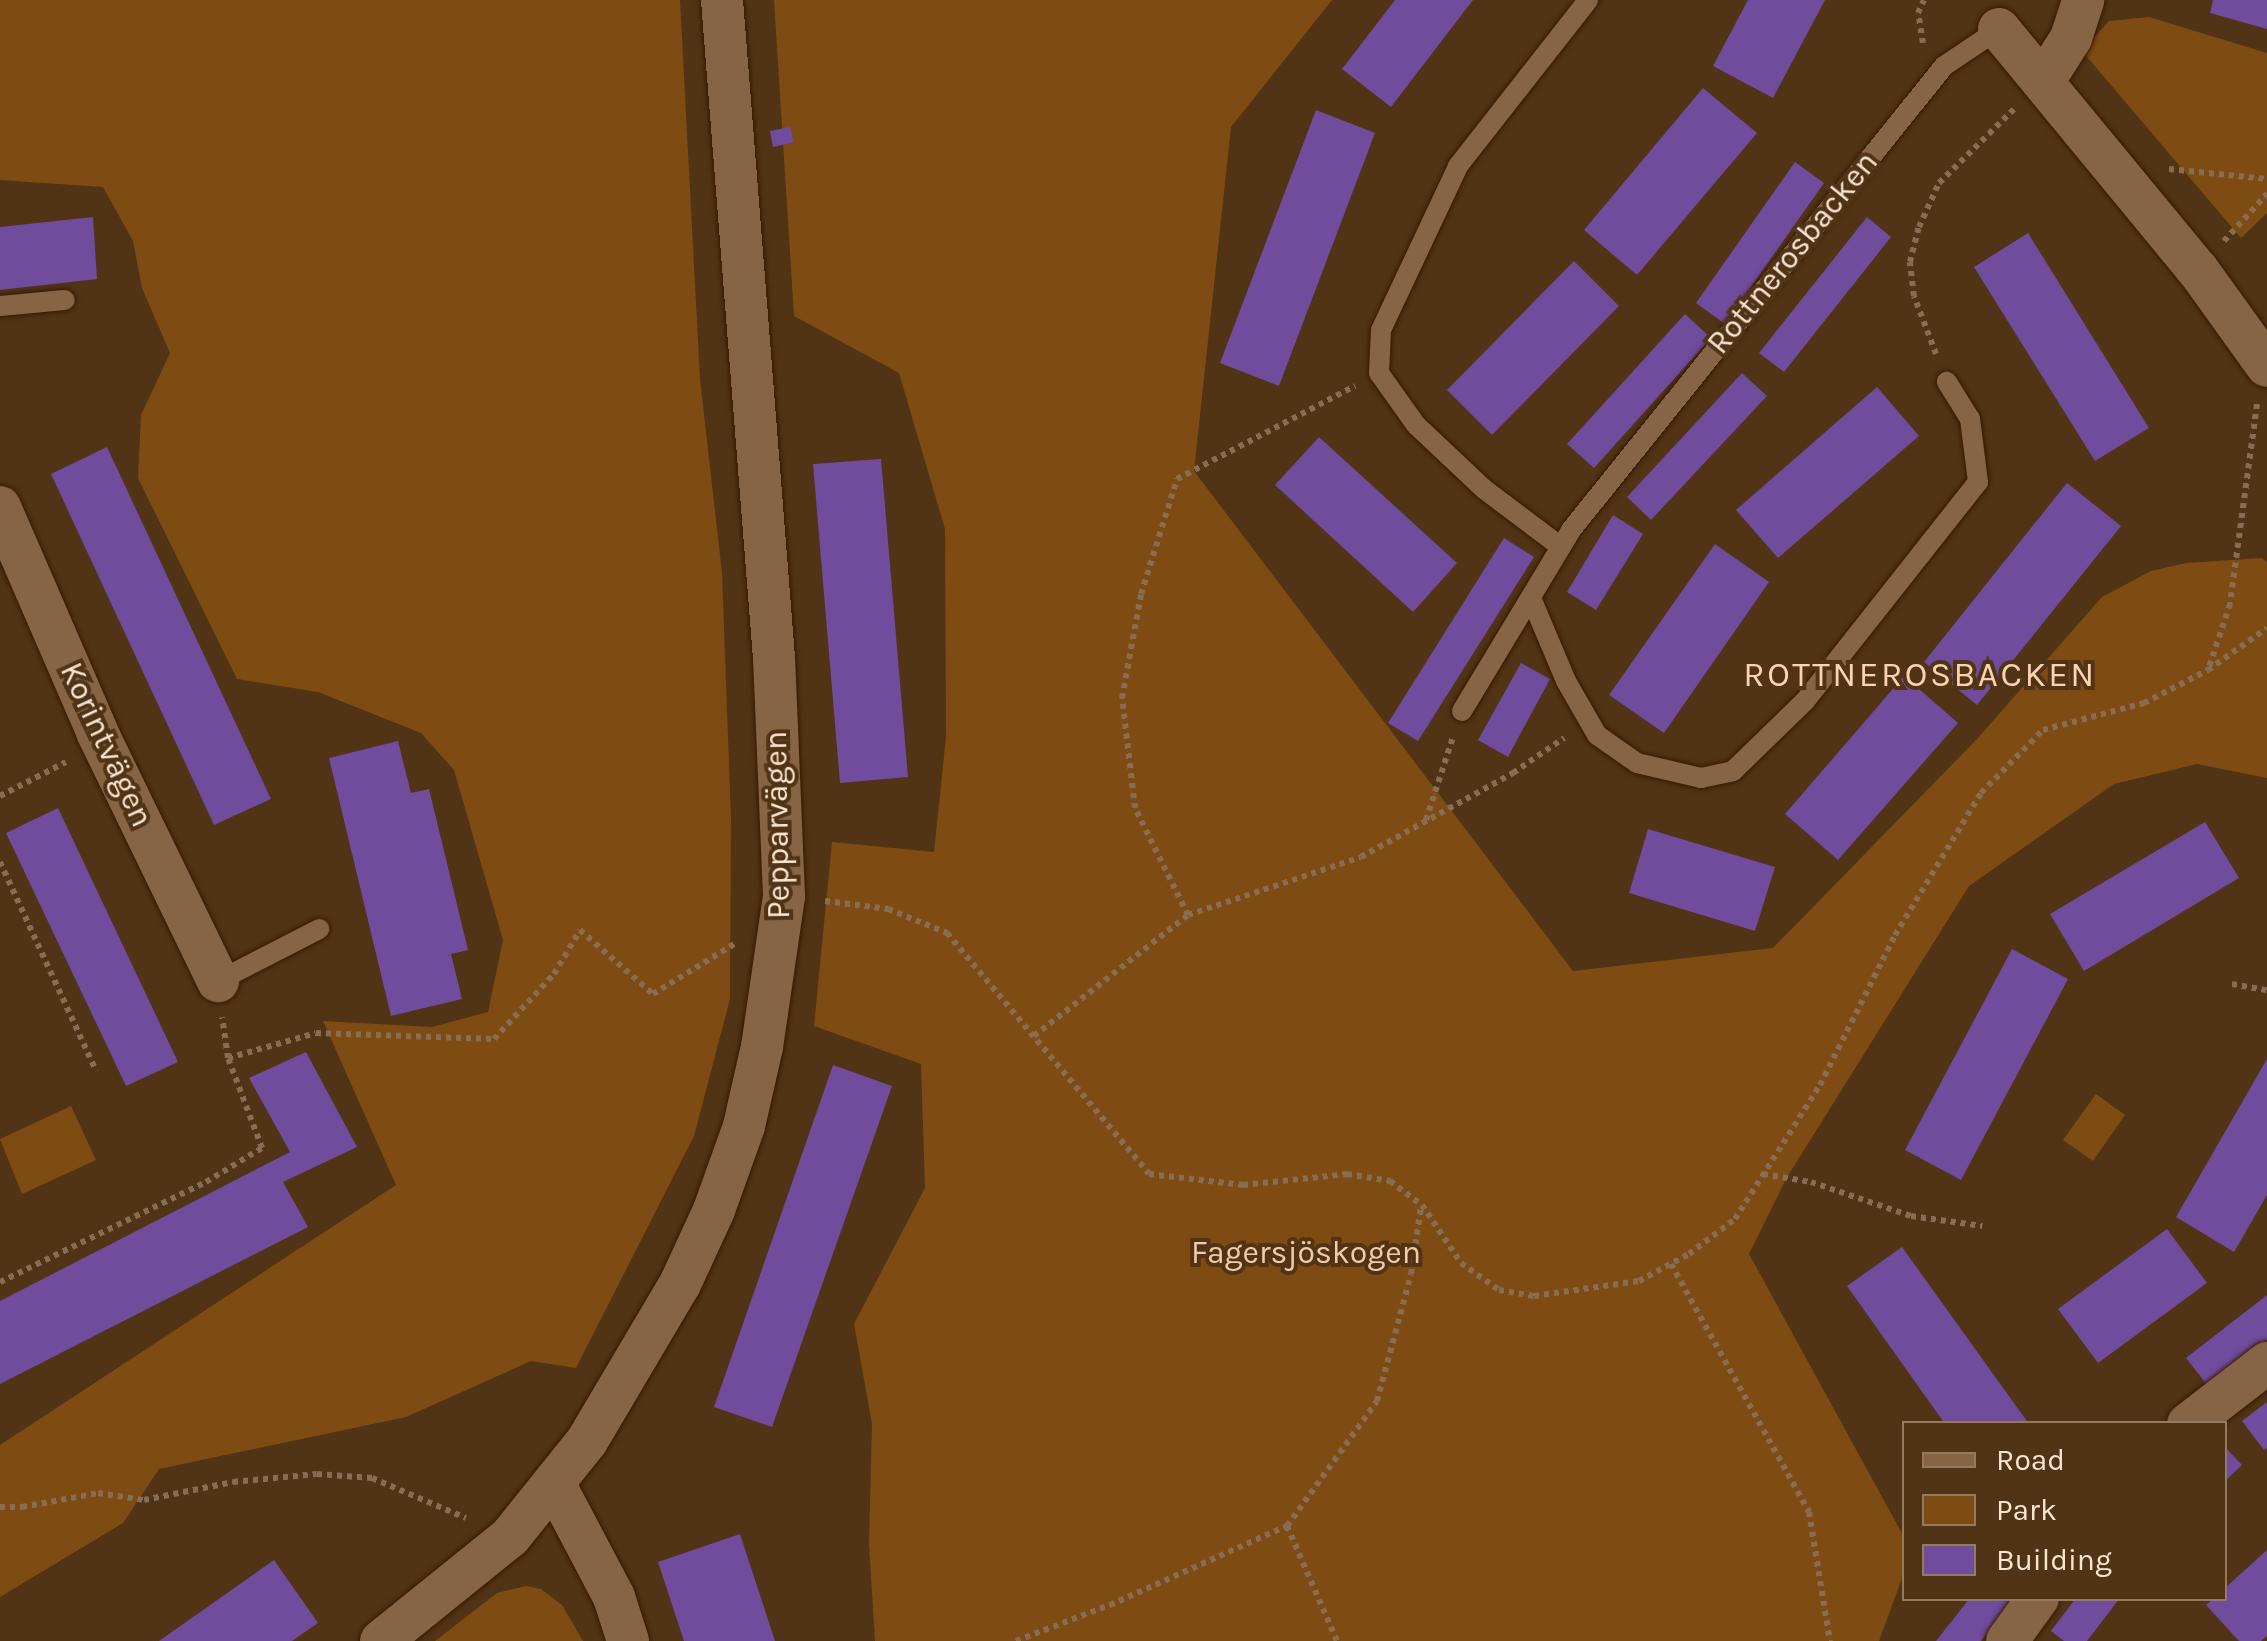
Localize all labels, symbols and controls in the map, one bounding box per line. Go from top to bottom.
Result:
street label: Rottnerosbacken [1700,144,1886,362]
district label: ROTTNEROSBACKEN [1743,654,2097,696]
street label: Korintvägen [51,657,161,833]
street label: Pepparvägen [757,731,799,919]
park label: Fagersjöskogen [1191,1234,1421,1272]
legend [1902,1421,2227,1601]
text: Road [1996,1442,2065,1478]
text: Park [1996,1492,2057,1528]
text: Building [1996,1542,2112,1578]

